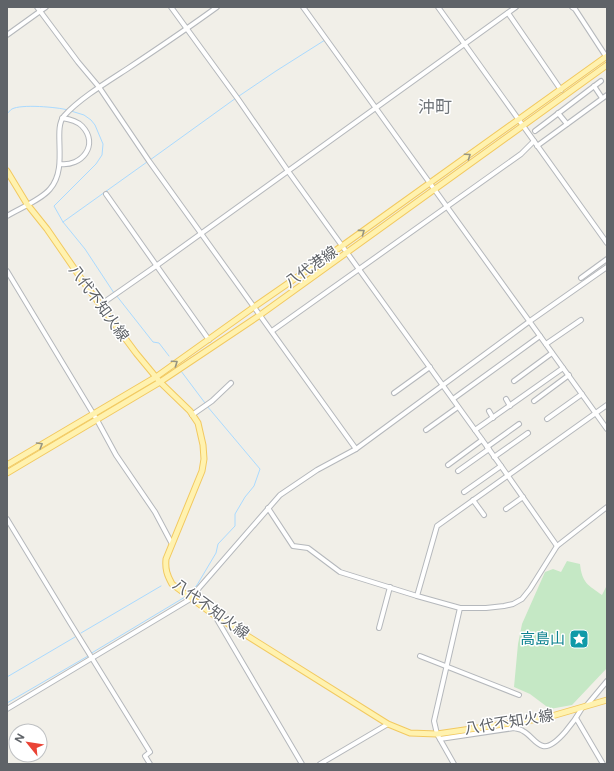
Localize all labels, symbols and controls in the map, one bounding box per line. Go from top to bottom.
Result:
district label: 沖町 [418,97,452,117]
one-way arrow [463,154,470,161]
one-way arrow [357,230,364,237]
street label: 八代港線 [281,242,341,292]
street label: 八代不知火線 [65,261,133,345]
one-way arrow [171,361,178,368]
one-way arrow [36,443,43,450]
street label: 八代不知火線 [169,575,253,643]
place icon: 高島山 [568,628,590,650]
place label: 高島山 [520,630,565,648]
street label: 八代不知火線 [463,706,555,738]
north arrow [8,723,48,763]
text: N [12,731,28,745]

